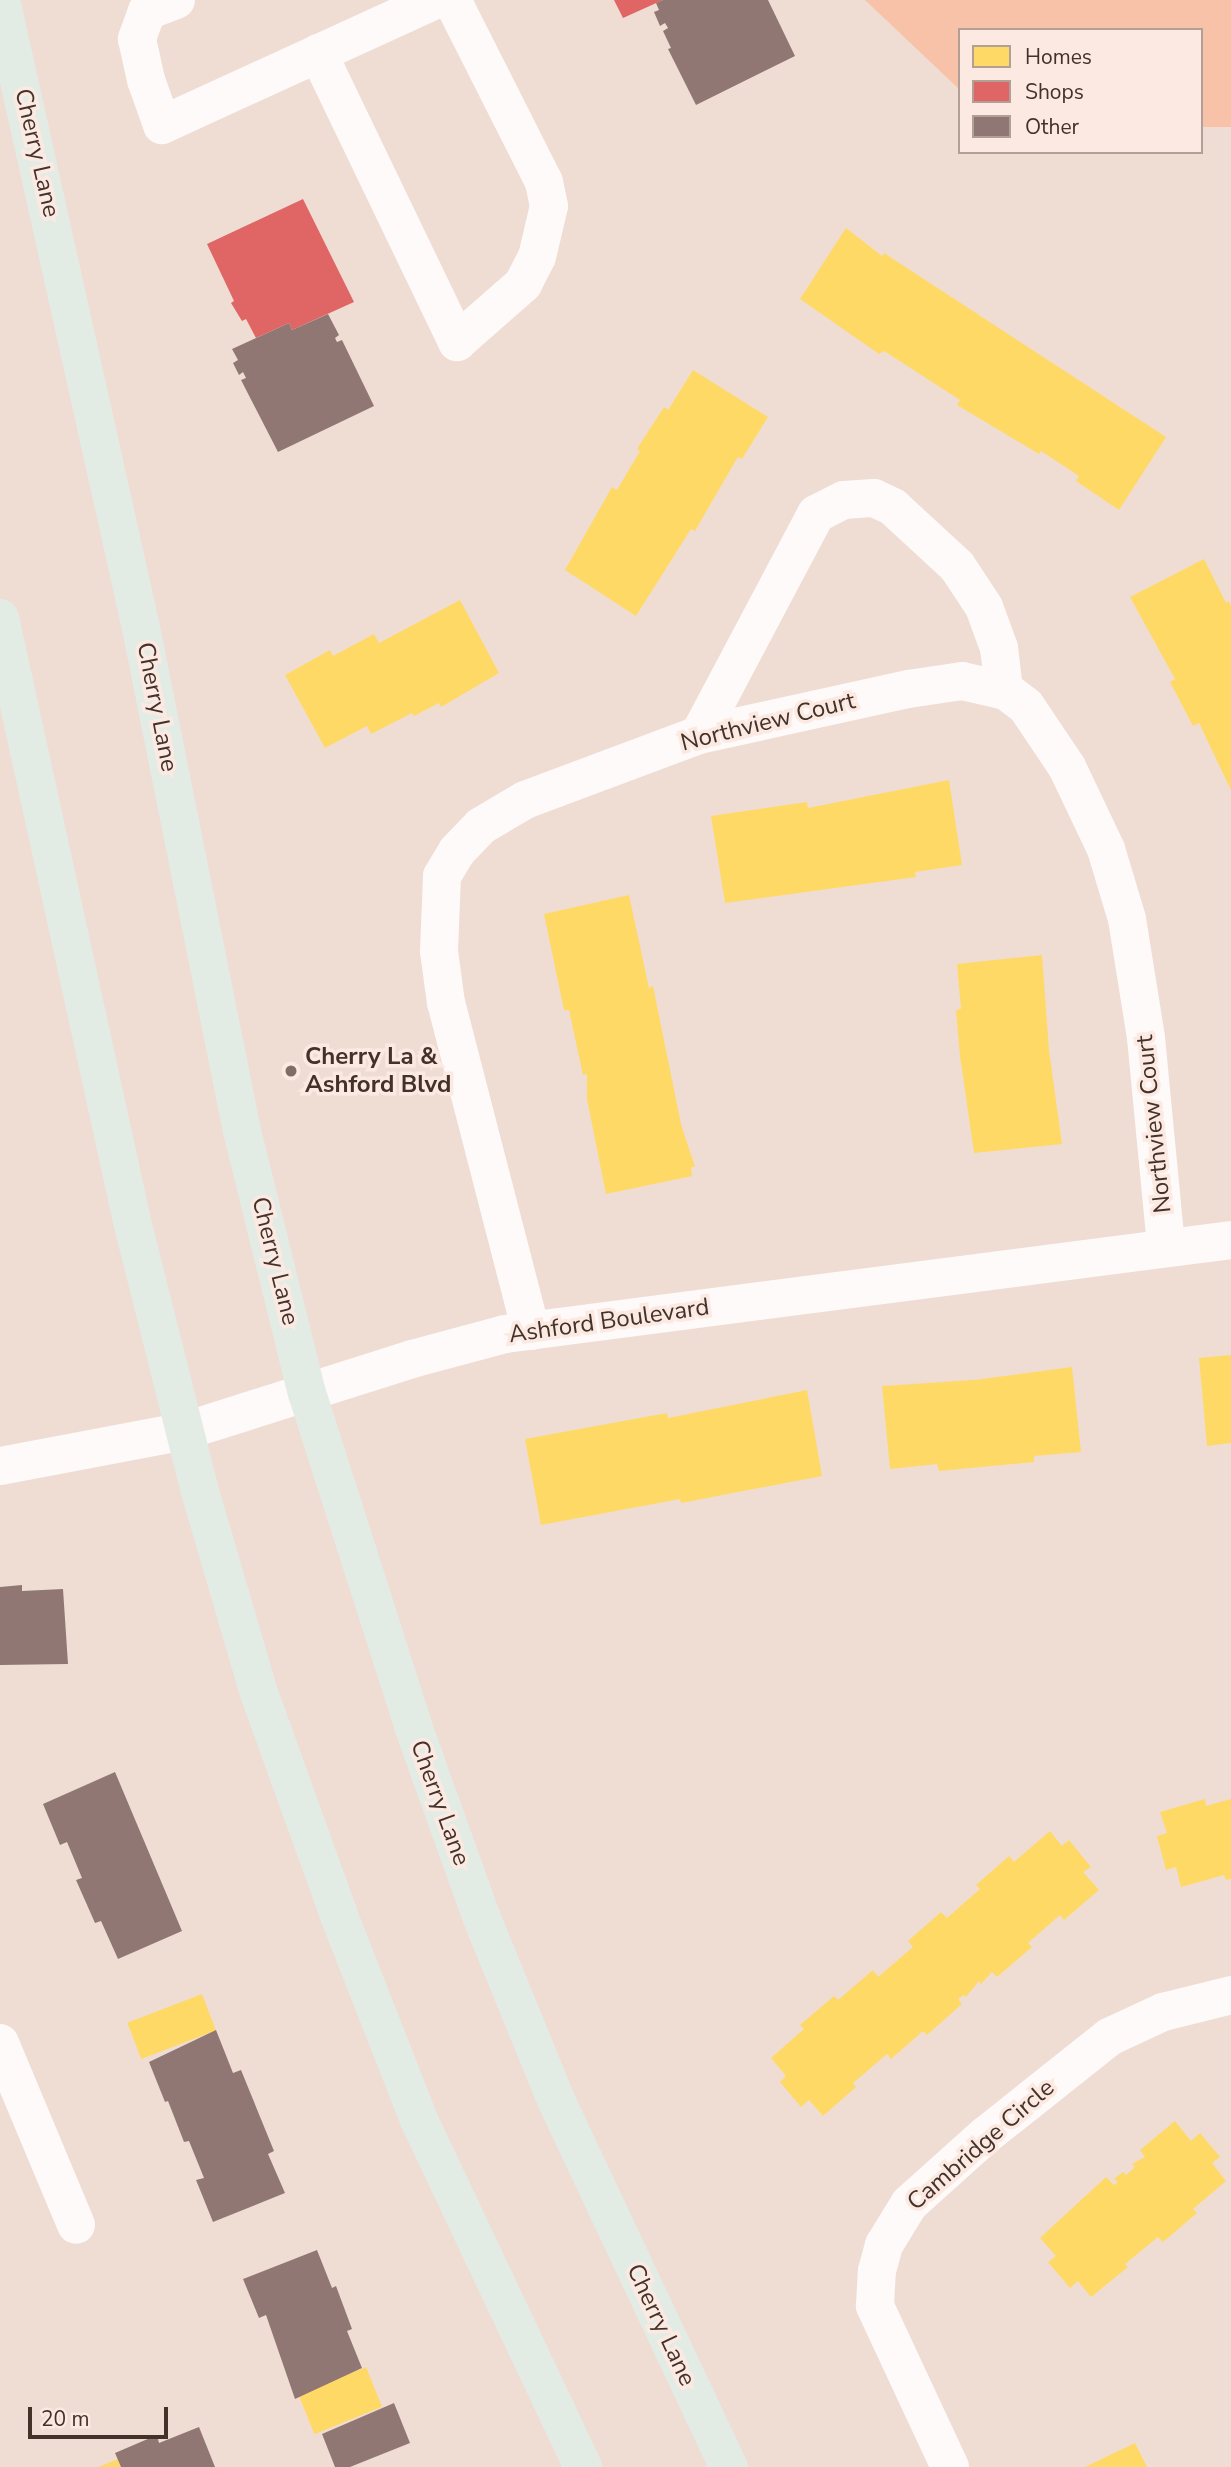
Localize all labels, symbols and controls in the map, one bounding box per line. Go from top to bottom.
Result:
legend [958,28,1203,154]
text: Homes [1025,43,1092,71]
text: Shops [1025,78,1084,106]
street label: Cherry Lane [8,86,66,220]
text: Other [1025,113,1079,141]
street label: Cherry Lane [130,640,184,774]
street label: Northview Court [678,686,858,758]
street label: Northview Court [1130,1034,1178,1214]
place label: Cherry La & Ashford Blvd [305,1043,451,1099]
marker: Cherry La & Ashford Blvd [283,1063,299,1079]
street label: Cherry Lane [245,1194,305,1328]
street label: Ashford Boulevard [507,1293,711,1349]
street label: Cherry Lane [404,1736,476,1870]
street label: Cambridge Circle [902,2073,1060,2217]
street label: Cherry Lane [620,2260,702,2390]
scale bar [32,2394,172,2438]
text: 20 m [41,2405,90,2433]

